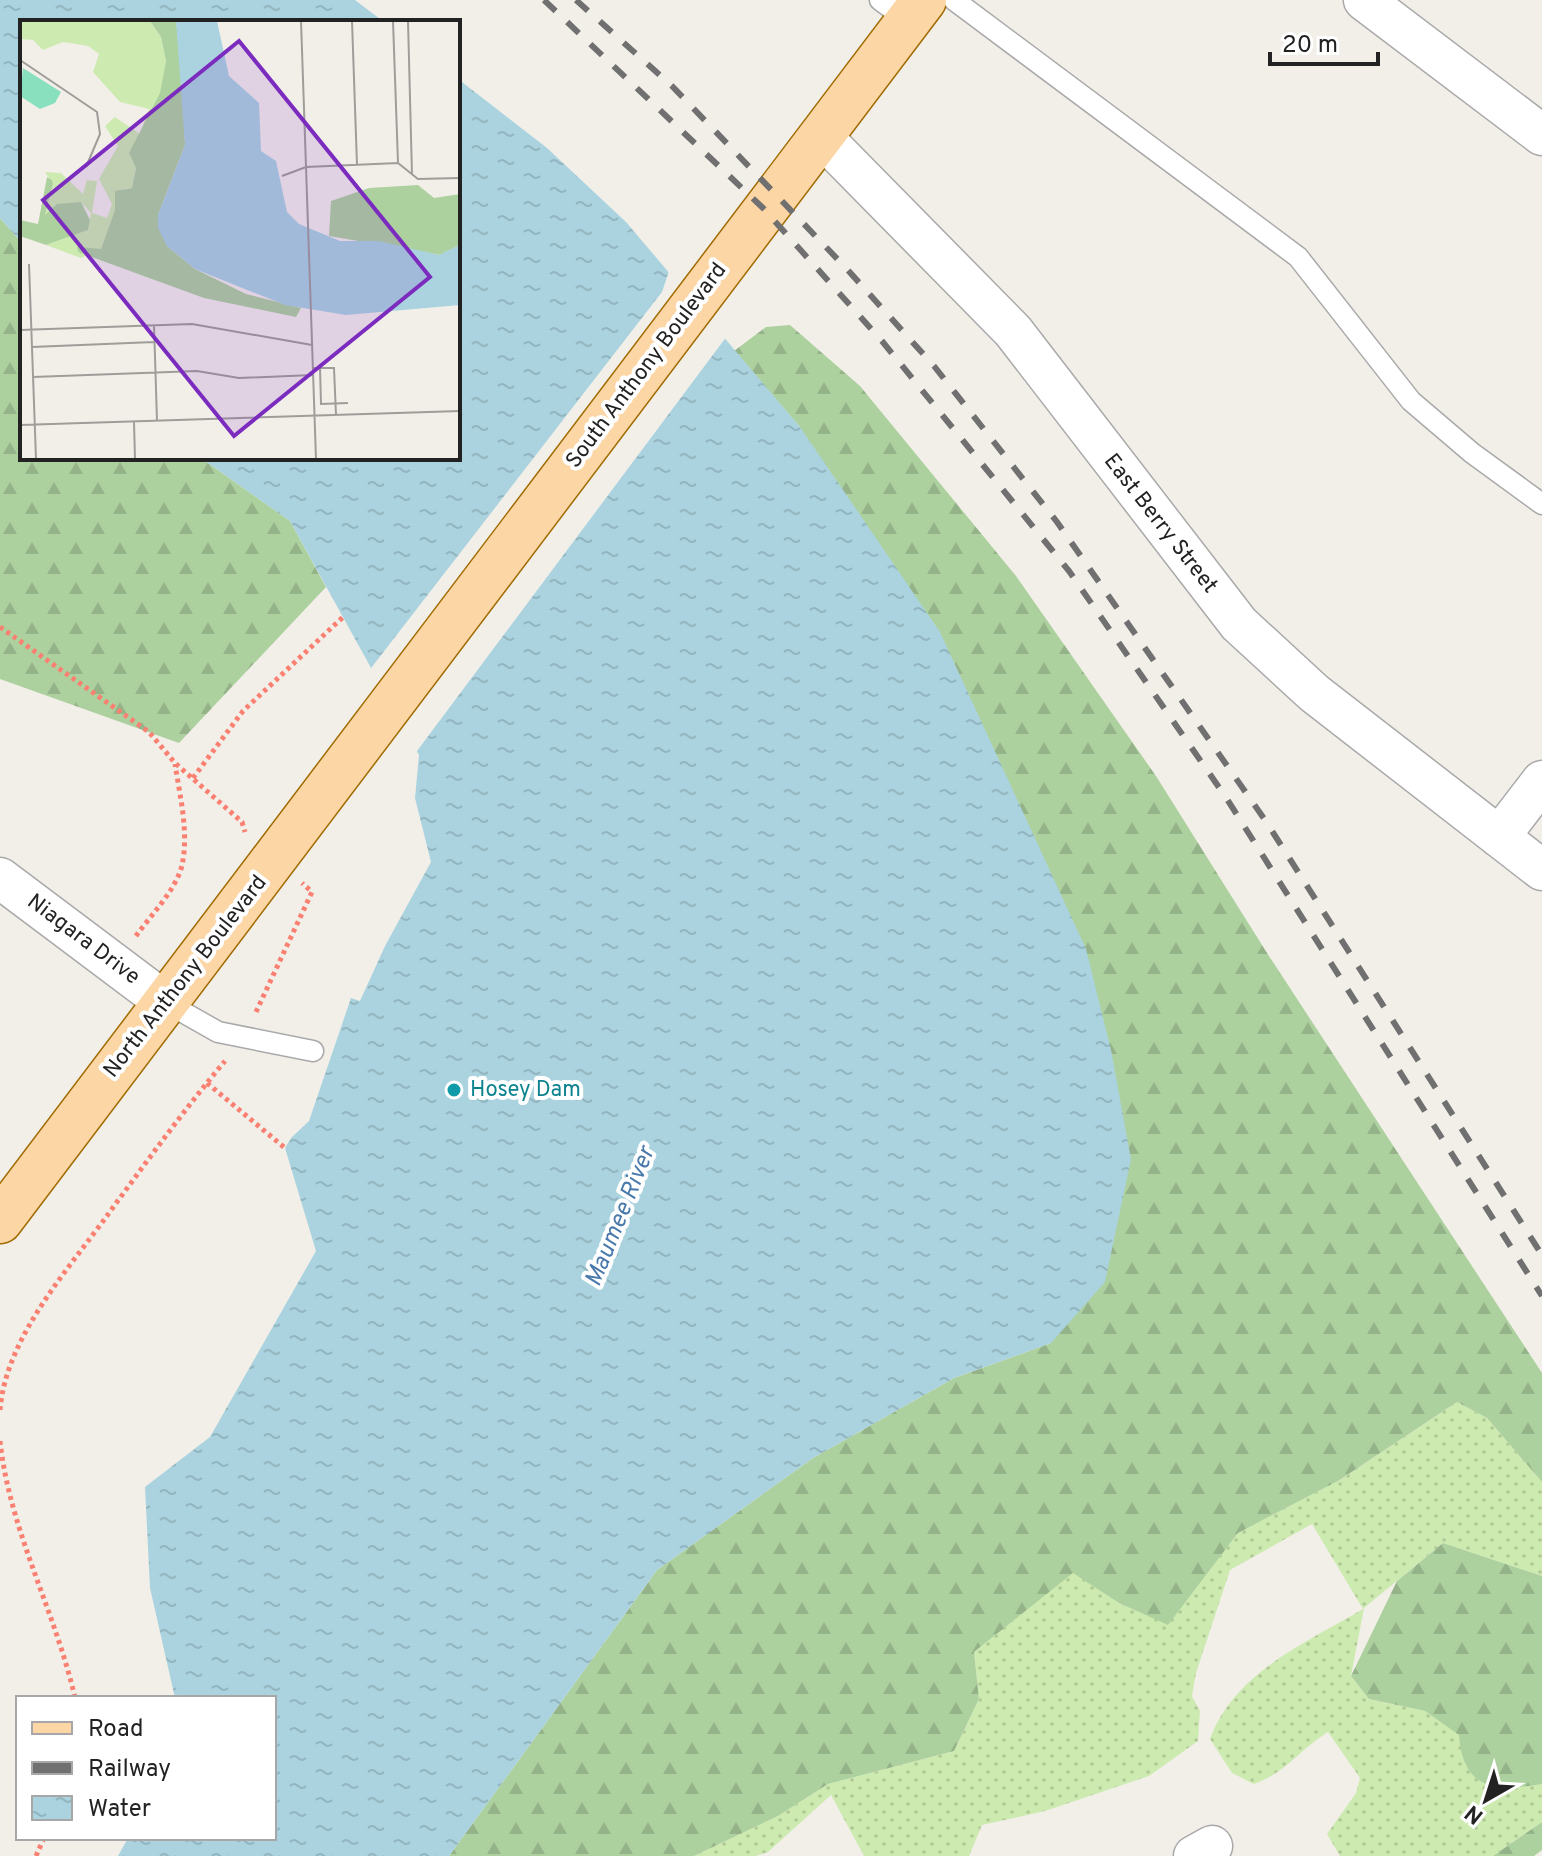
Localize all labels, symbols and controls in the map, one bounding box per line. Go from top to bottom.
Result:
scale bar [1270,16,1378,66]
inset map [20,20,460,460]
text: 20 m [1282,31,1338,61]
street label: South Anthony Boulevard [561,258,733,474]
street label: East Berry Street [1097,449,1223,599]
street label: North Anthony Boulevard [99,870,273,1084]
street label: Niagara Drive [21,889,145,991]
place label: Hosey Dam [470,1077,581,1104]
marker: Hosey Dam [445,1081,463,1099]
water label: Maumee River [579,1141,663,1291]
legend [16,1696,276,1840]
text: Road [88,1715,144,1745]
text: Railway [88,1755,171,1785]
north arrow [1446,1760,1526,1840]
text: Water [88,1795,151,1825]
text: N [1460,1798,1490,1829]

